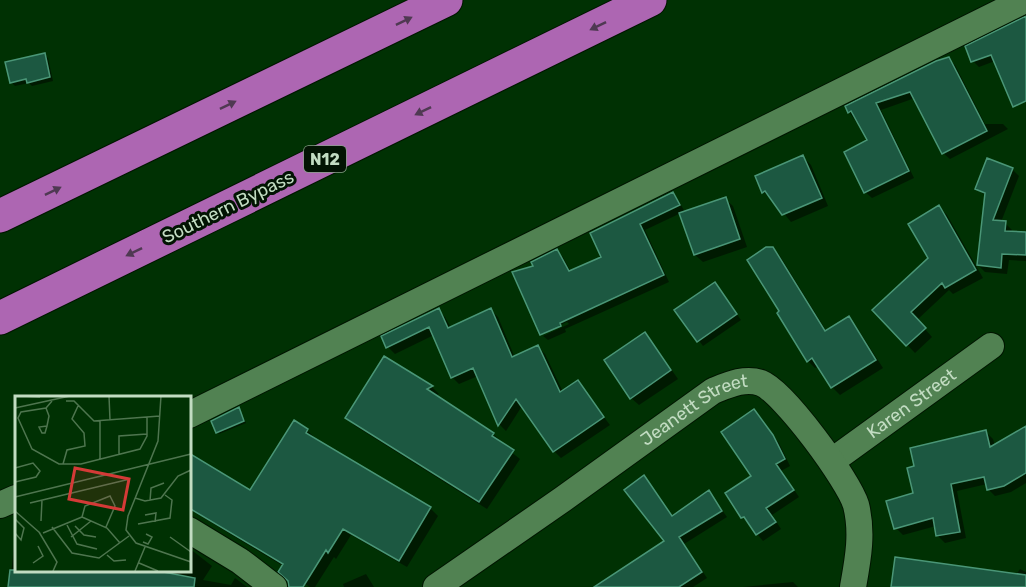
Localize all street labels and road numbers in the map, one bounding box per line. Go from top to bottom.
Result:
road number: N12 [304,146,346,172]
street label: Southern Bypass [159,166,297,248]
street label: Karen Street [862,364,960,443]
street label: Jeanett Street [636,370,749,451]

